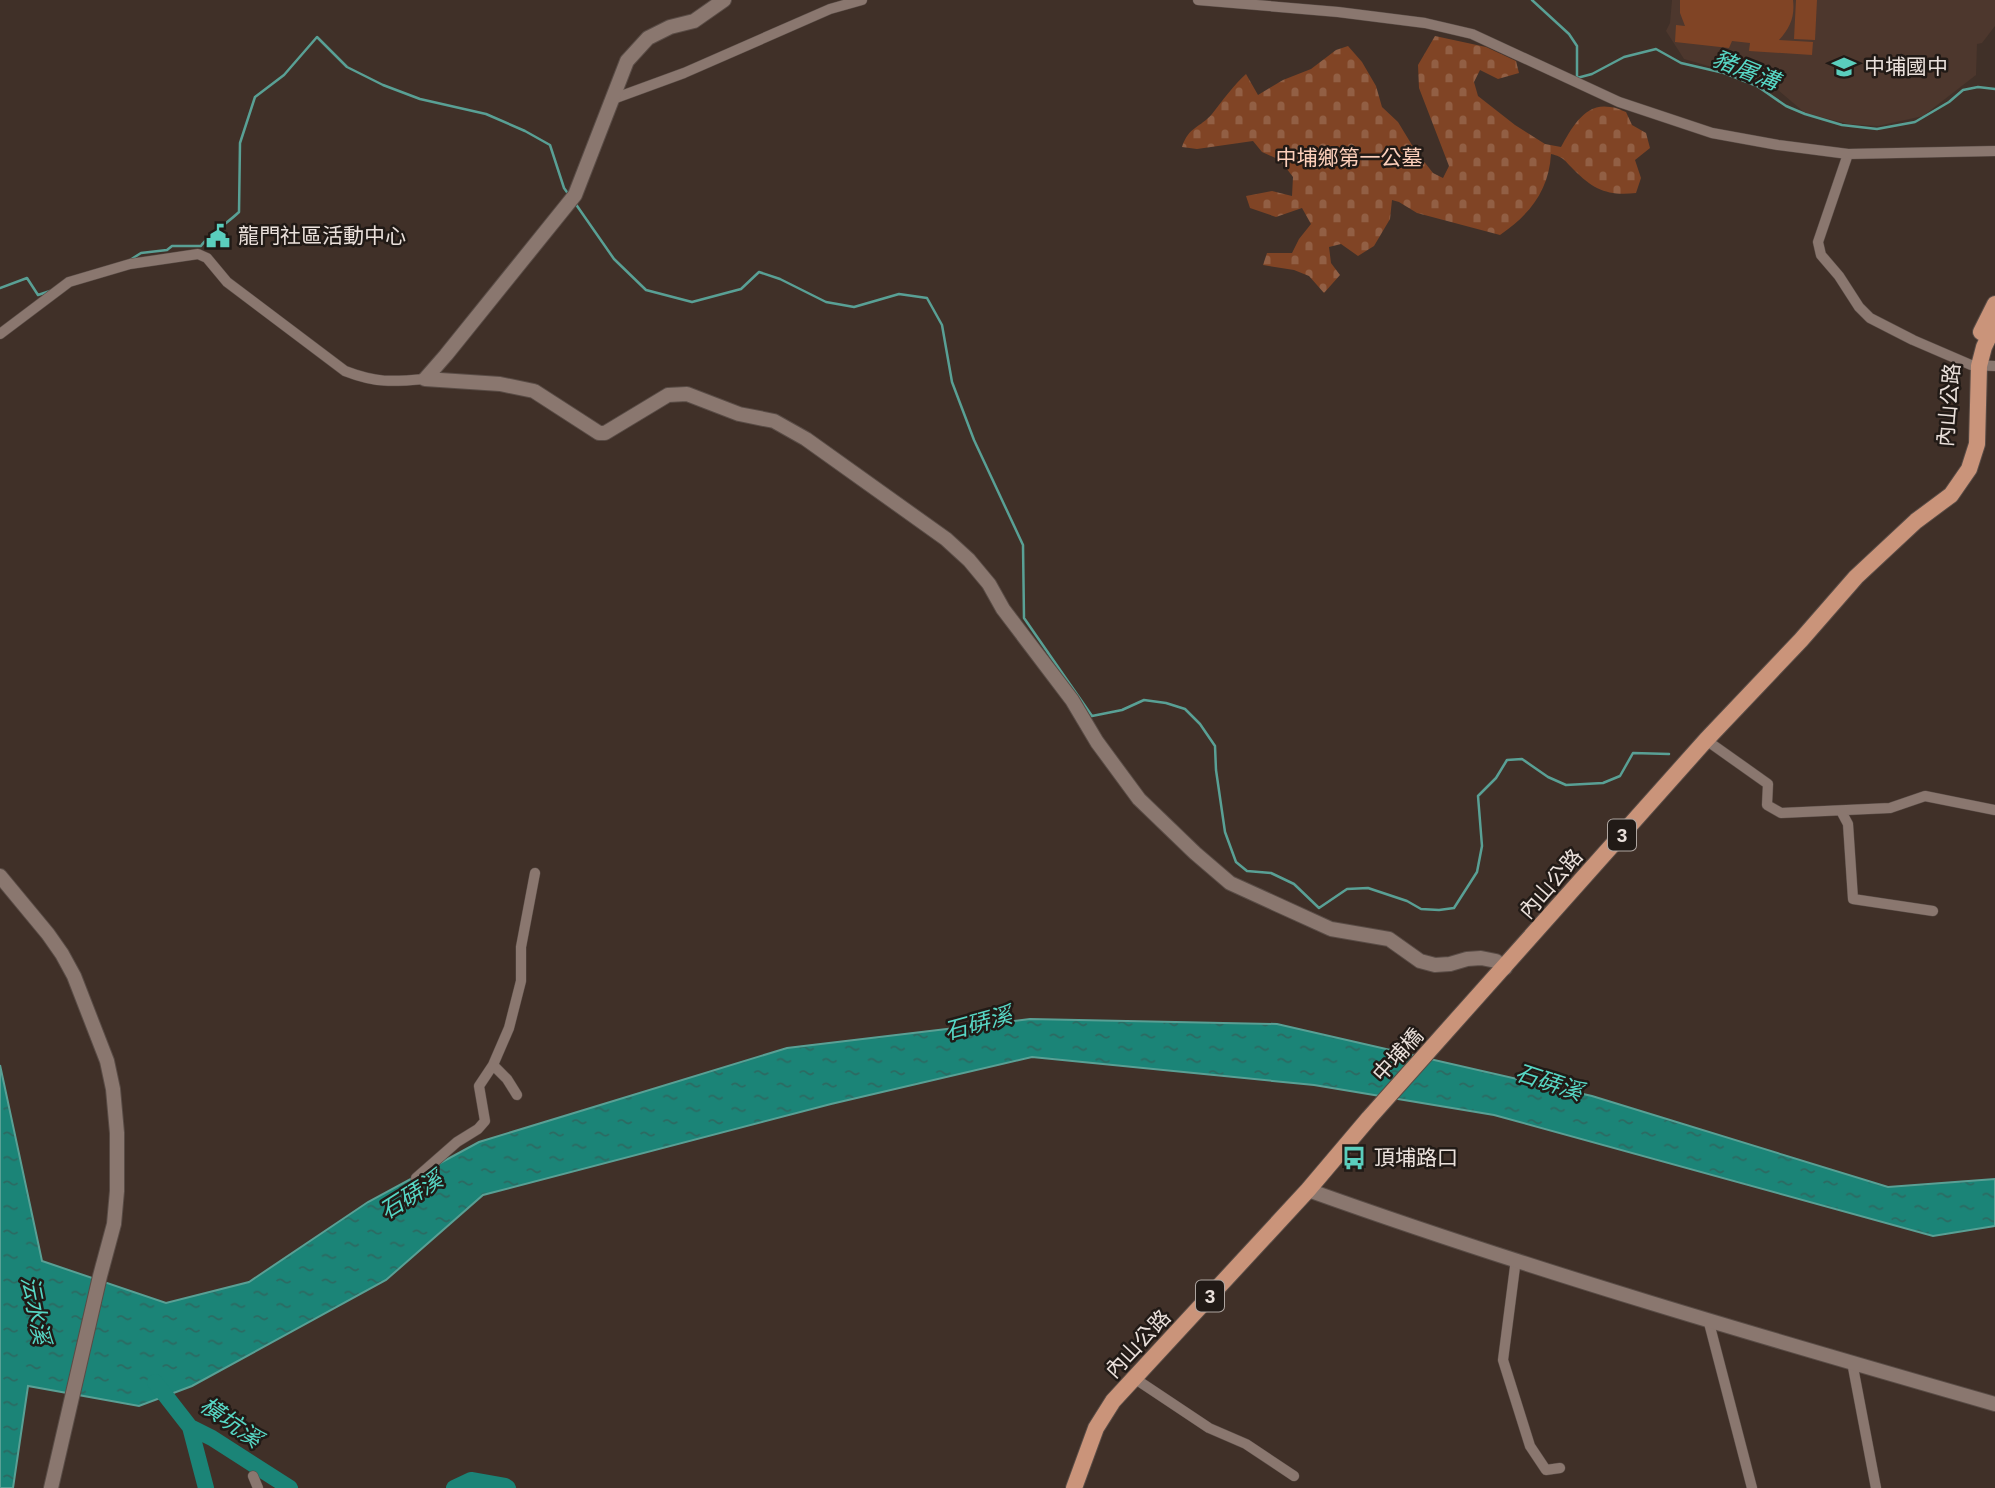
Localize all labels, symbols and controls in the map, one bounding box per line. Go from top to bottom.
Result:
water label: 豬屠溝 [1709,45,1786,96]
school or university icon: 中埔國中 [1830,53,1858,81]
place label: 中埔國中 [1864,55,1948,78]
park label: 中埔鄉第一公墓 [1276,146,1423,169]
public building icon: 龍門社區活動中心 [204,222,232,250]
place label: 龍門社區活動中心 [238,224,406,247]
street label: 內山公路 [1933,362,1964,448]
road number: 3 [1608,820,1636,850]
street label: 內山公路 [1514,844,1587,923]
water label: 石硦溪 [941,1001,1018,1044]
street label: 中埔橋 [1368,1024,1427,1086]
water label: 石硦溪 [1512,1059,1589,1106]
bus stop icon: 頂埔路口 [1340,1144,1368,1172]
place label: 頂埔路口 [1374,1146,1458,1169]
water label: 石硦溪 [375,1164,450,1224]
water label: 沄水溪 [17,1274,56,1349]
road number: 3 [1196,1280,1224,1312]
street label: 內山公路 [1101,1305,1175,1382]
water label: 橫坑溪 [195,1392,269,1454]

